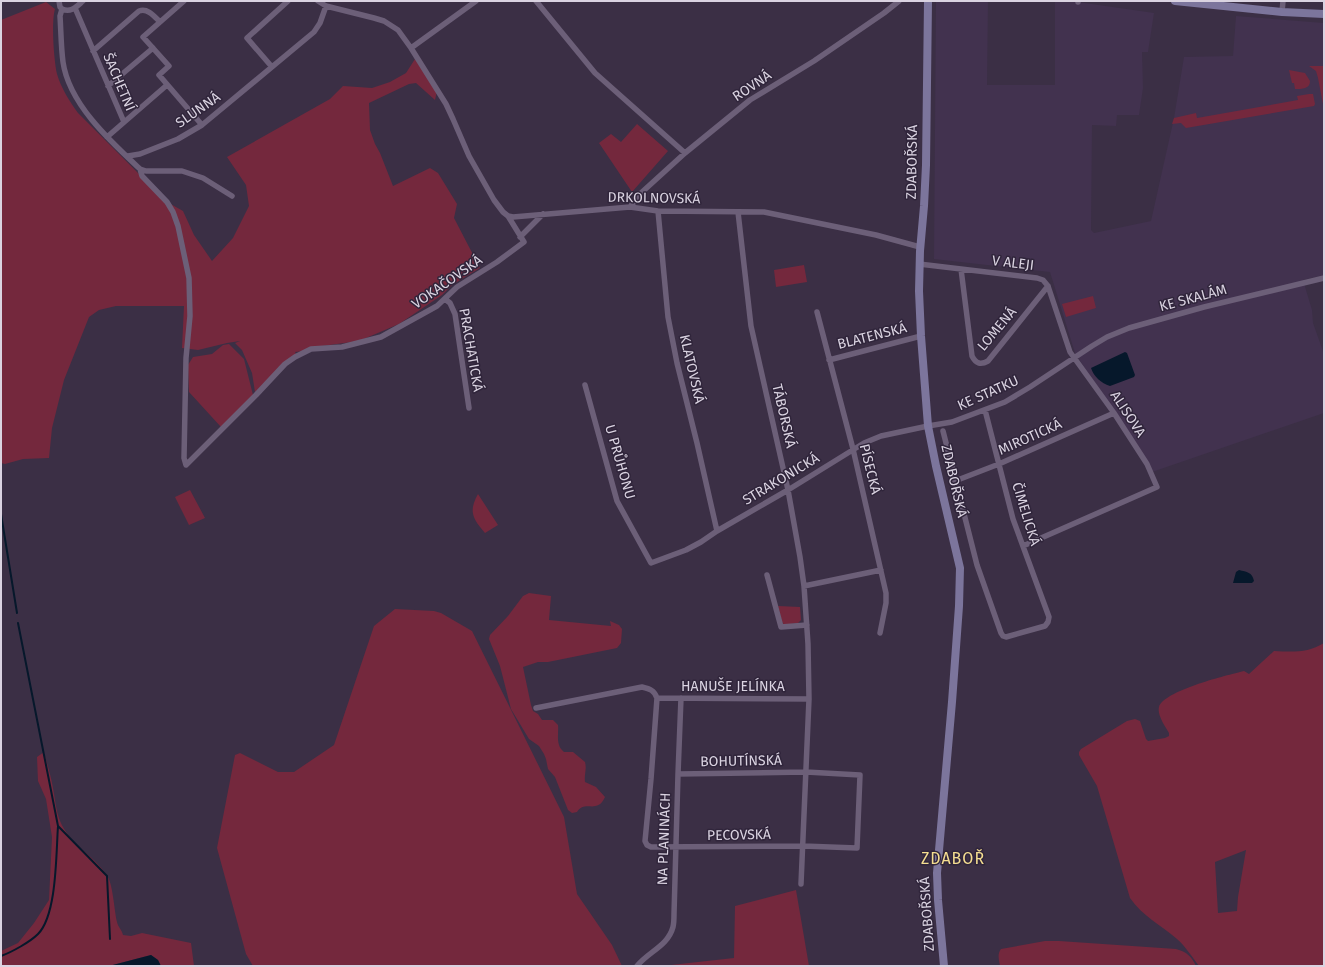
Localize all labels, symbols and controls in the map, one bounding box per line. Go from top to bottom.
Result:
street label: ŠACHETNÍ [99,50,140,114]
street label: ROVNÁ [729,66,775,105]
street label: SLUNNÁ [172,88,224,131]
street label: ZDABOŘSKÁ [902,124,921,199]
street label: DRKOLNOVSKÁ [607,188,701,207]
street label: VOKAČOVSKÁ [408,251,486,313]
street label: V ALEJI [991,252,1035,274]
street label: KE SKALÁM [1157,280,1229,315]
street label: LOMENÁ [973,303,1020,354]
street label: PRACHATICKÁ [455,307,488,393]
street label: BLATENSKÁ [835,318,909,353]
street label: KLATOVSKÁ [676,333,709,405]
street label: KE STATKU [955,372,1021,414]
street label: TÁBORSKÁ [768,382,801,450]
street label: ALISOVA [1107,388,1149,440]
street label: MIROTICKÁ [995,414,1065,459]
street label: U PRŮHONU [601,422,641,501]
street label: PÍSECKÁ [856,442,885,496]
street label: ZDABOŘSKÁ [937,442,972,519]
street label: STRAKONICKÁ [739,449,822,509]
street label: ČIMELICKÁ [1008,480,1045,548]
street label: HANUŠE JELÍNKA [681,677,785,695]
street label: BOHUTÍNSKÁ [700,751,782,770]
street label: NA PLANINÁCH [653,792,674,886]
street label: PECOVSKÁ [707,825,771,844]
district label: ZDABOŘ [921,848,985,868]
street label: ZDABOŘSKÁ [915,876,938,952]

